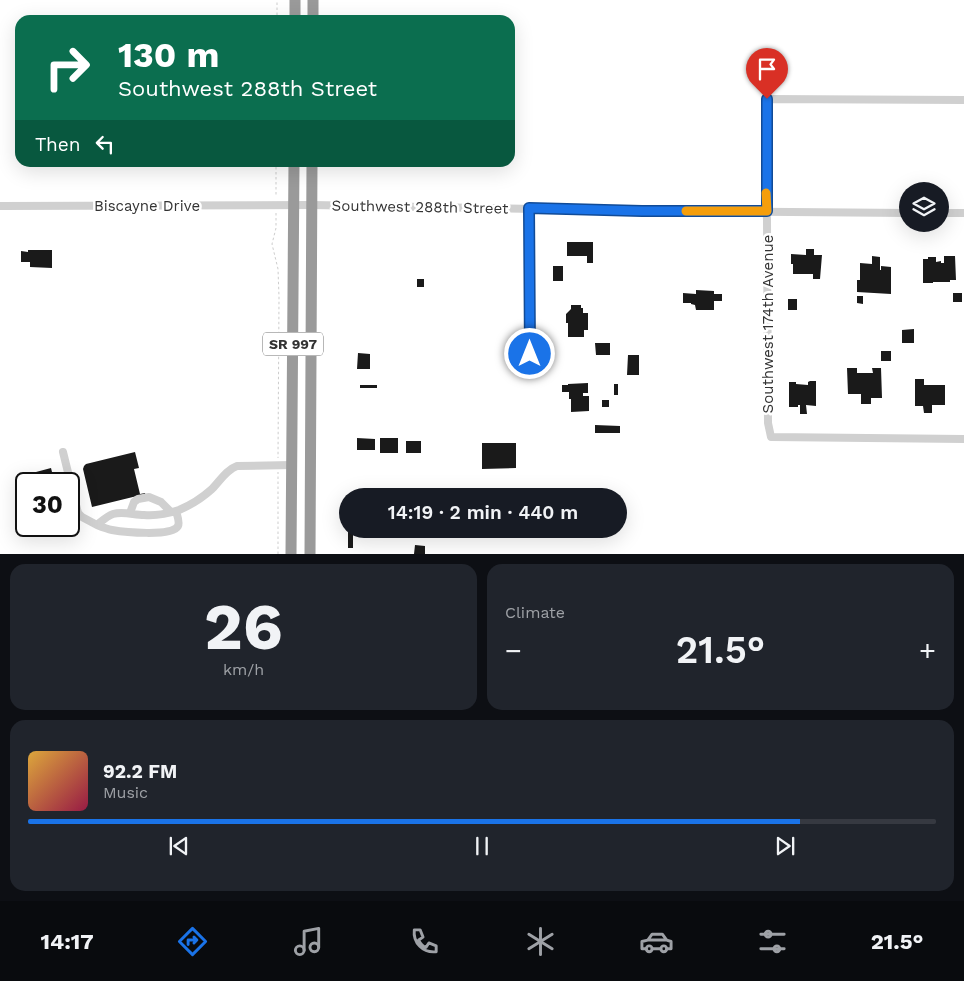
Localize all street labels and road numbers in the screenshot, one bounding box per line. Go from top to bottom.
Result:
street label: Southwest 288th Street [332,196,509,218]
street label: Biscayne Drive [94,197,200,215]
street label: Southwest 174th Avenue [759,235,777,413]
road number: SR 997 [263,332,323,356]

